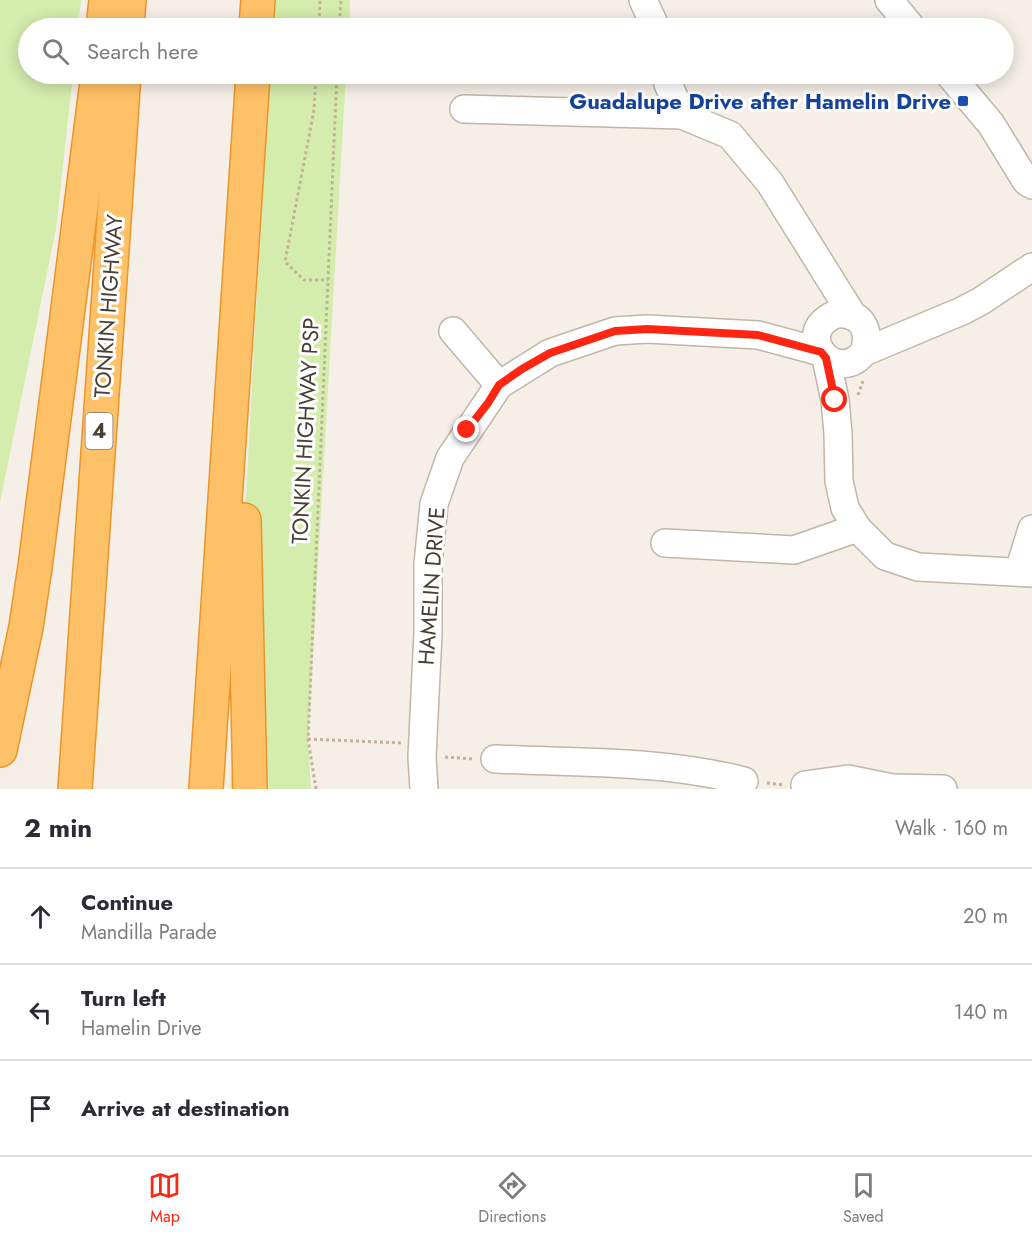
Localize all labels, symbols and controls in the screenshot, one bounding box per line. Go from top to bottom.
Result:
search box [18,18,1014,84]
icon: search [39,35,72,68]
text: Search here [87,35,198,67]
place label: Guadalupe Drive after Hamelin Drive [569,85,951,117]
marker: Guadalupe Drive after Hamelin Drive [956,94,970,108]
street label: TONKIN HIGHWAY [86,213,130,399]
street label: TONKIN HIGHWAY PSP [283,317,327,545]
route start [821,386,847,412]
road number: 4 [86,413,112,449]
route end [453,416,479,442]
street label: HAMELIN DRIVE [410,506,452,666]
text: 2 min [24,809,92,847]
text: Walk · 160 m [895,814,1008,843]
text: Continue [81,886,173,918]
icon: ahead [24,900,57,933]
text: 20 m [963,902,1008,931]
text: Mandilla Parade [81,918,217,947]
text: Turn left [81,982,166,1014]
icon: left [24,996,57,1029]
text: 140 m [954,998,1008,1027]
text: Hamelin Drive [81,1014,202,1043]
icon: arrive [24,1092,57,1125]
text: Arrive at destination [81,1092,290,1124]
tab: Map [148,1169,181,1228]
tab: Directions [478,1169,546,1228]
tab: Saved [843,1169,884,1228]

